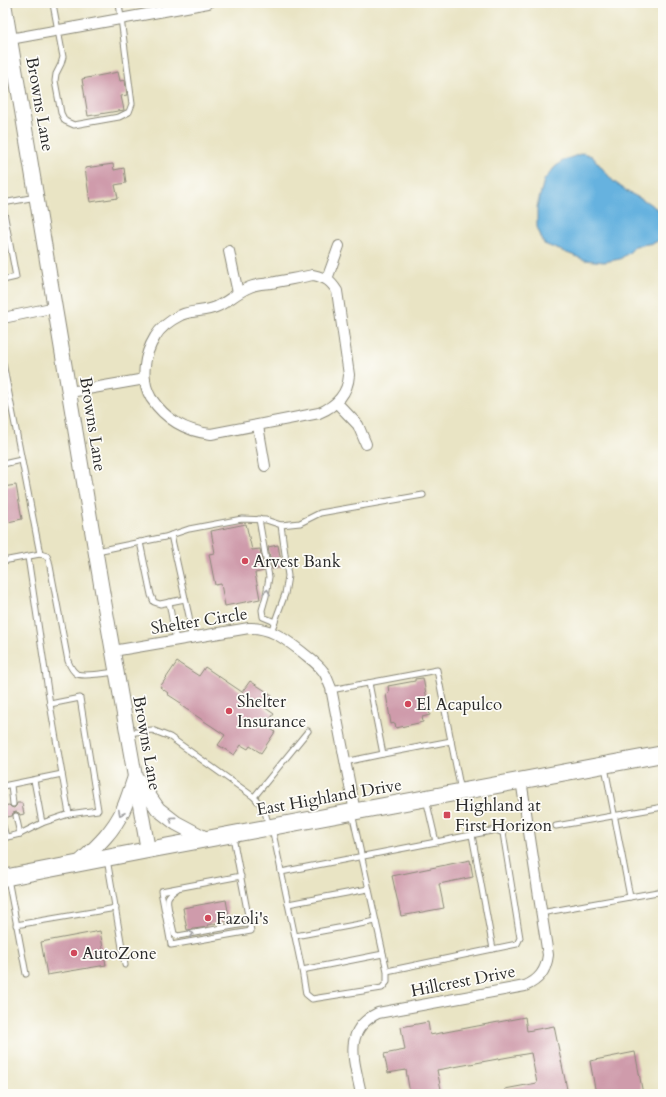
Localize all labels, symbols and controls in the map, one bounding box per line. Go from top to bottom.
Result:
street label: Browns Lane [20,55,60,153]
street label: Browns Lane [74,375,112,473]
place label: Arvest Bank [253,550,342,573]
marker: Arvest Bank [240,556,250,566]
one-way arrow [262,589,270,595]
street label: Shelter Circle [149,602,249,640]
place label: Shelter Insurance [237,690,306,733]
place label: El Acapulco [416,693,502,716]
street label: Browns Lane [127,694,167,792]
marker: El Acapulco [403,699,413,709]
marker: Shelter Insurance [224,706,234,716]
street label: East Highland Drive [254,773,404,821]
place label: Highland at First Horizon [455,794,552,837]
one-way arrow [118,809,126,816]
marker: Highland at First Horizon [442,810,452,820]
one-way arrow [170,817,177,824]
place label: Fazoli's [216,907,269,930]
marker: Fazoli's [203,913,213,923]
one-way arrow [188,930,194,938]
place label: AutoZone [82,942,157,965]
marker: AutoZone [69,948,79,958]
street label: Hillcrest Drive [409,960,517,1002]

